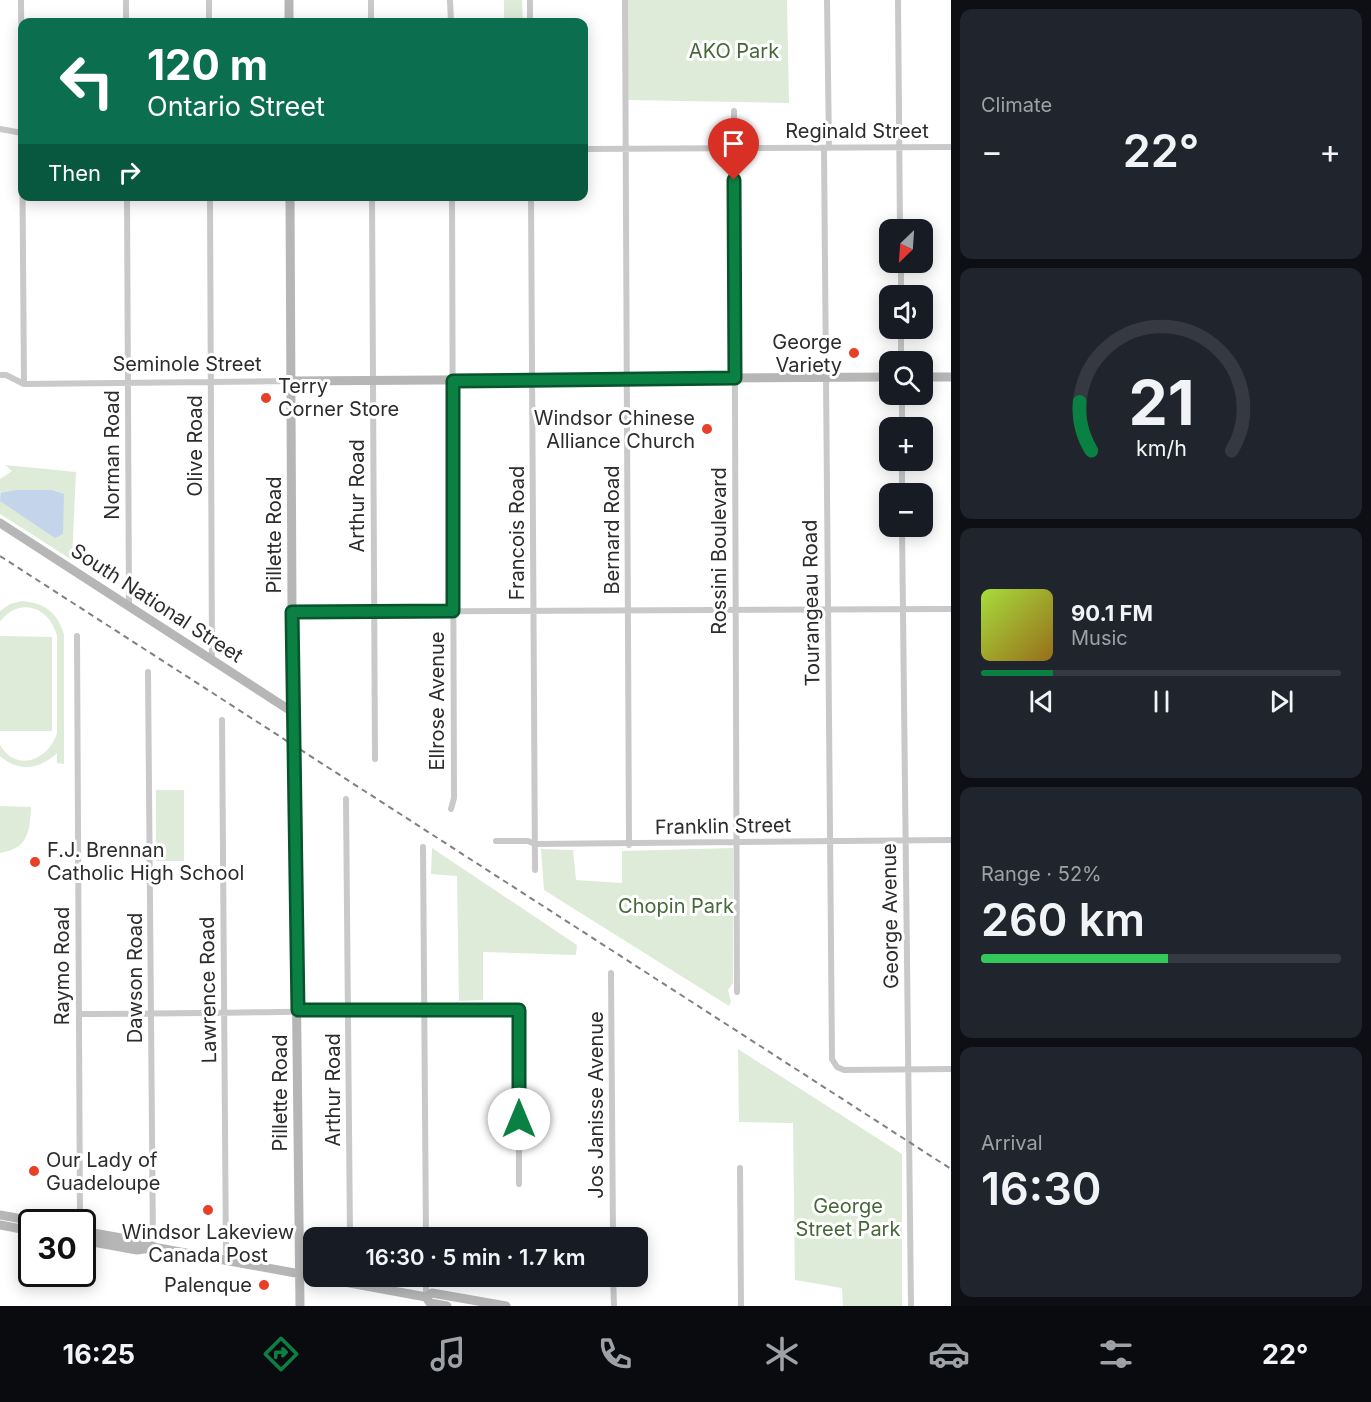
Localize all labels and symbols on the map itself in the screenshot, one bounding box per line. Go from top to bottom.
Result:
park label: AKO Park [689,39,779,63]
pin [708,118,759,180]
street label: Reginald Street [785,119,929,143]
north arrow [879,219,933,273]
place label: George Variety [772,330,842,377]
marker: George Variety [847,346,861,360]
street label: Seminole Street [112,352,262,376]
place label: Terry Corner Store [278,374,399,421]
street label: Norman Road [100,390,124,520]
marker: Terry Corner Store [259,391,273,405]
street label: Olive Road [183,395,207,497]
place label: Windsor Chinese Alliance Church [534,406,695,453]
marker: Windsor Chinese Alliance Church [700,422,714,436]
street label: Arthur Road [345,439,369,553]
street label: Francois Road [505,466,529,600]
street label: Bernard Road [600,466,624,594]
street label: Rossini Boulevard [707,467,731,635]
street label: Pillette Road [262,477,286,593]
street label: Tourangeau Road [798,519,824,687]
street label: South National Street [66,538,248,668]
street label: Ellrose Avenue [425,632,449,771]
street label: Franklin Street [655,813,792,839]
place label: F.J. Brennan Catholic High School [47,838,244,885]
street label: George Avenue [877,843,903,989]
marker: F.J. Brennan Catholic High School [28,855,42,869]
park label: Chopin Park [618,894,734,918]
street label: Raymo Road [50,907,74,1025]
street label: Dawson Road [123,913,147,1043]
street label: Lawrence Road [195,917,221,1063]
street label: Jos Janisse Avenue [584,1011,608,1199]
street label: Arthur Road [321,1033,345,1147]
street label: Pillette Road [268,1035,292,1151]
position arrow [487,1087,551,1151]
place label: Our Lady of Guadeloupe [46,1148,160,1195]
marker: Our Lady of Guadeloupe [27,1164,41,1178]
park label: George Street Park [796,1194,900,1241]
marker: Windsor Lakeview Canada Post [201,1203,215,1217]
speed limit sign: 30 [18,1209,96,1287]
place label: Windsor Lakeview Canada Post [122,1220,294,1267]
place label: Palenque [164,1273,252,1297]
marker: Palenque [257,1278,271,1292]

